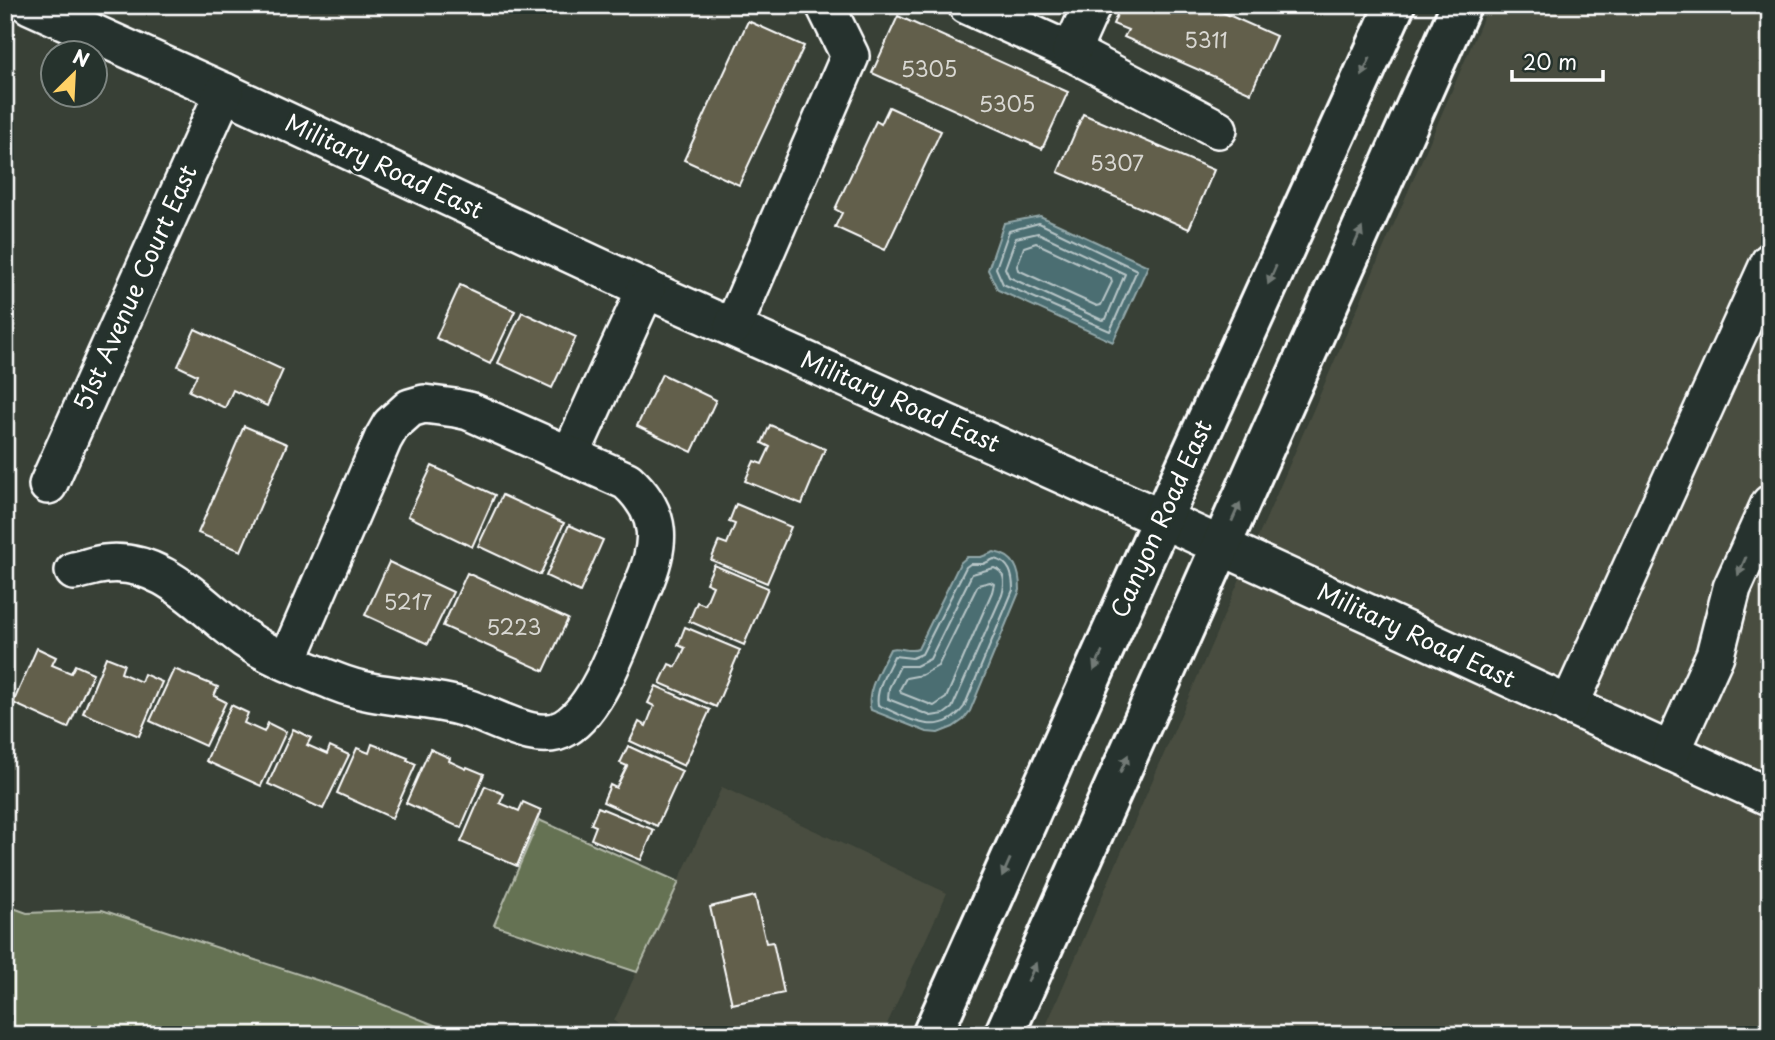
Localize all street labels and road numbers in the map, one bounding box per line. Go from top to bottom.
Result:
street label: Military Road East [280,103,490,227]
street label: 51st Avenue Court East [64,159,205,416]
street label: Military Road East [795,340,1006,460]
street label: Canyon Road East [1100,413,1220,623]
street label: Military Road East [1312,572,1522,696]

